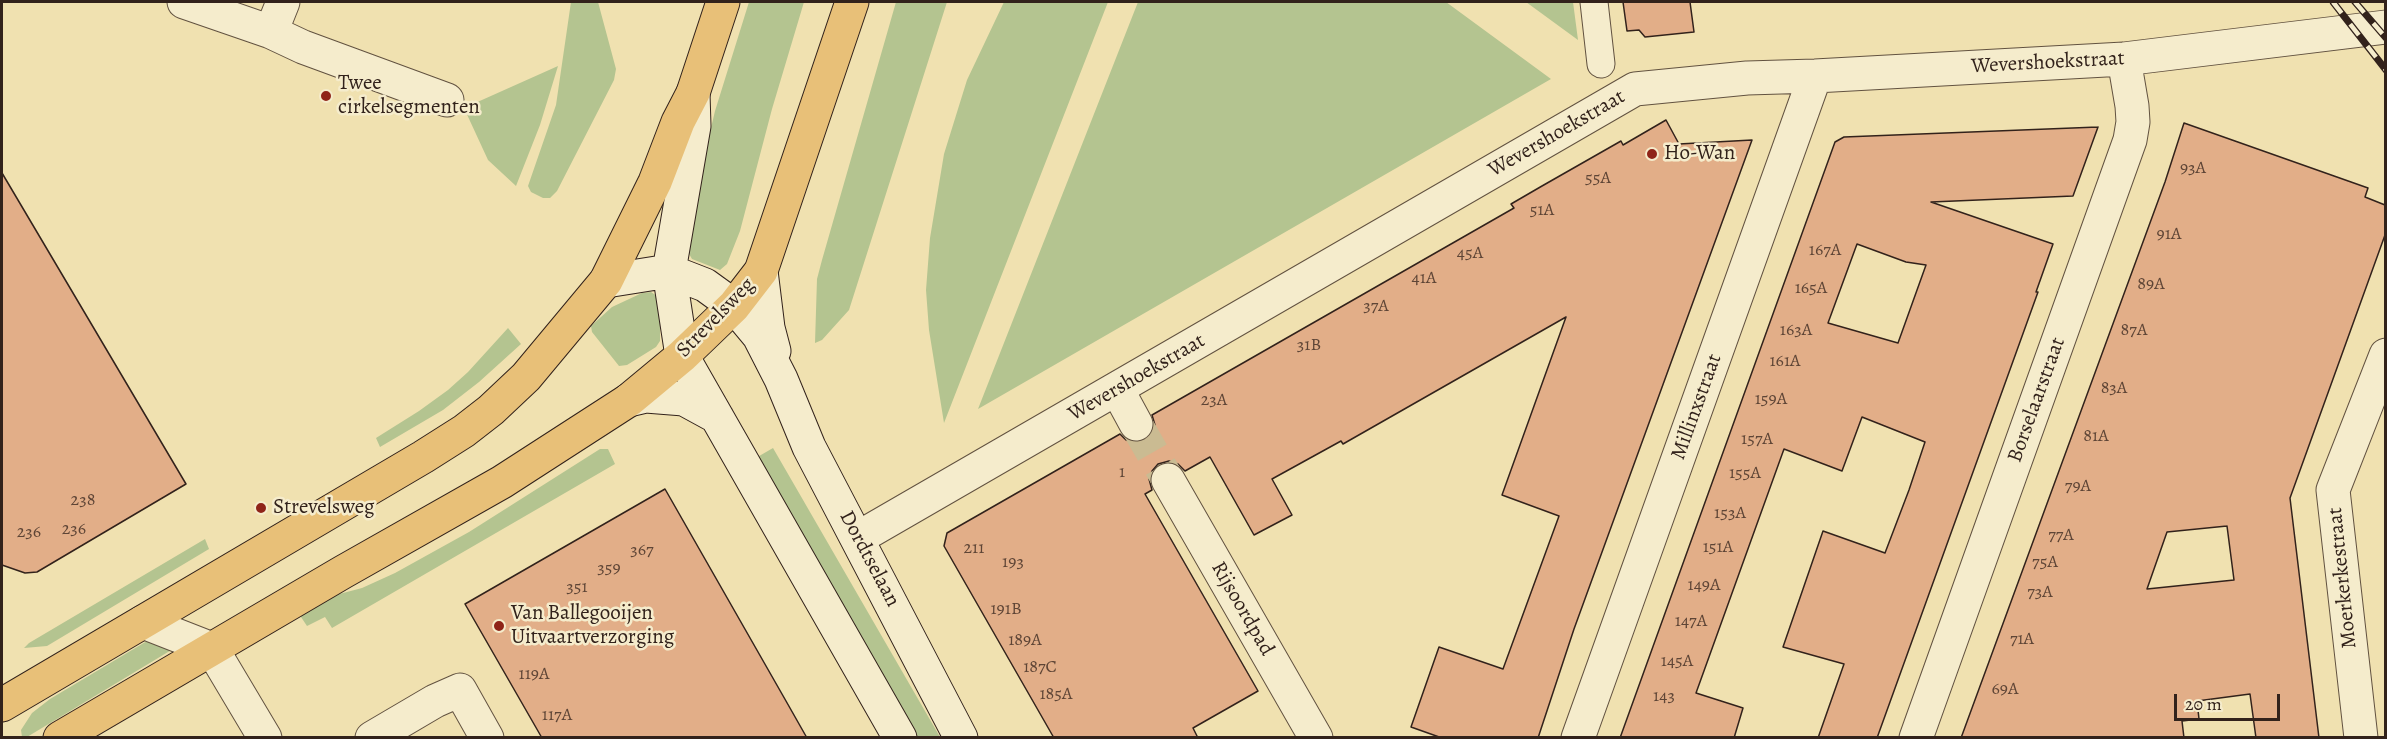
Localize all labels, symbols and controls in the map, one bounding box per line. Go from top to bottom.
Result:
street label: Wevershoekstraat [1971,46,2125,80]
place label: Twee cirkelsegmenten [338,71,480,121]
street label: Wevershoekstraat [1484,85,1630,183]
marker: Twee cirkelsegmenten [319,89,333,103]
place label: Ho-Wan [1664,141,1735,167]
marker: Ho-Wan [1645,147,1659,161]
house number: 93A [2180,158,2206,180]
house number: 55A [1585,168,1611,190]
house number: 51A [1530,200,1554,222]
house number: 91A [2157,224,2181,246]
house number: 167A [1809,240,1841,262]
house number: 45A [1457,243,1483,265]
house number: 41A [1412,268,1436,290]
street label: Strevelsweg [672,273,760,363]
house number: 89A [2137,274,2165,296]
house number: 165A [1795,278,1827,300]
house number: 37A [1363,296,1389,318]
house number: 163A [1780,320,1812,342]
house number: 87A [2121,320,2147,342]
street label: Wevershoekstraat [1064,329,1210,427]
street label: Borselaarstraat [2003,334,2071,466]
house number: 31B [1297,335,1321,357]
street label: Millinxstraat [1666,351,1728,463]
house number: 161A [1769,351,1801,373]
house number: 83A [2101,378,2127,400]
house number: 159A [1755,389,1787,411]
house number: 23A [1201,390,1227,412]
house number: 81A [2083,426,2109,448]
house number: 157A [1741,429,1773,451]
house number: 1 [1119,462,1125,484]
house number: 155A [1729,463,1761,485]
house number: 79A [2065,476,2091,498]
house number: 238 [71,490,95,512]
place label: Strevelsweg [273,495,374,521]
marker: Strevelsweg [254,501,268,515]
house number: 153A [1714,503,1746,525]
street label: Moerkerkestraat [2323,506,2363,650]
street label: Dordtselaan [833,507,905,611]
house number: 236 [62,519,86,541]
house number: 236 [17,522,41,544]
house number: 77A [2048,525,2074,547]
house number: 151A [1703,537,1733,559]
house number: 211 [964,538,984,560]
house number: 367 [630,540,654,562]
house number: 193 [1002,552,1024,574]
house number: 75A [2032,552,2058,574]
street label: Rijsoordpad [1205,557,1279,661]
house number: 359 [597,558,621,580]
house number: 149A [1687,575,1721,597]
house number: 351 [566,577,588,599]
house number: 73A [2027,582,2053,604]
house number: 191B [990,599,1022,621]
place label: Van Ballegooijen Uitvaartverzorging [511,601,674,651]
house number: 147A [1675,611,1707,633]
marker: Van Ballegooijen Uitvaartverzorging [492,619,506,633]
house number: 71A [2010,629,2034,651]
house number: 189A [1008,630,1042,652]
house number: 145A [1661,651,1693,673]
house number: 187C [1023,657,1057,679]
house number: 119A [518,664,550,686]
house number: 69A [1991,679,2019,701]
scale bar [2177,682,2284,720]
house number: 185A [1039,684,1073,706]
house number: 143 [1653,686,1675,708]
text: 20 m [2185,692,2222,716]
house number: 117A [542,705,572,727]

